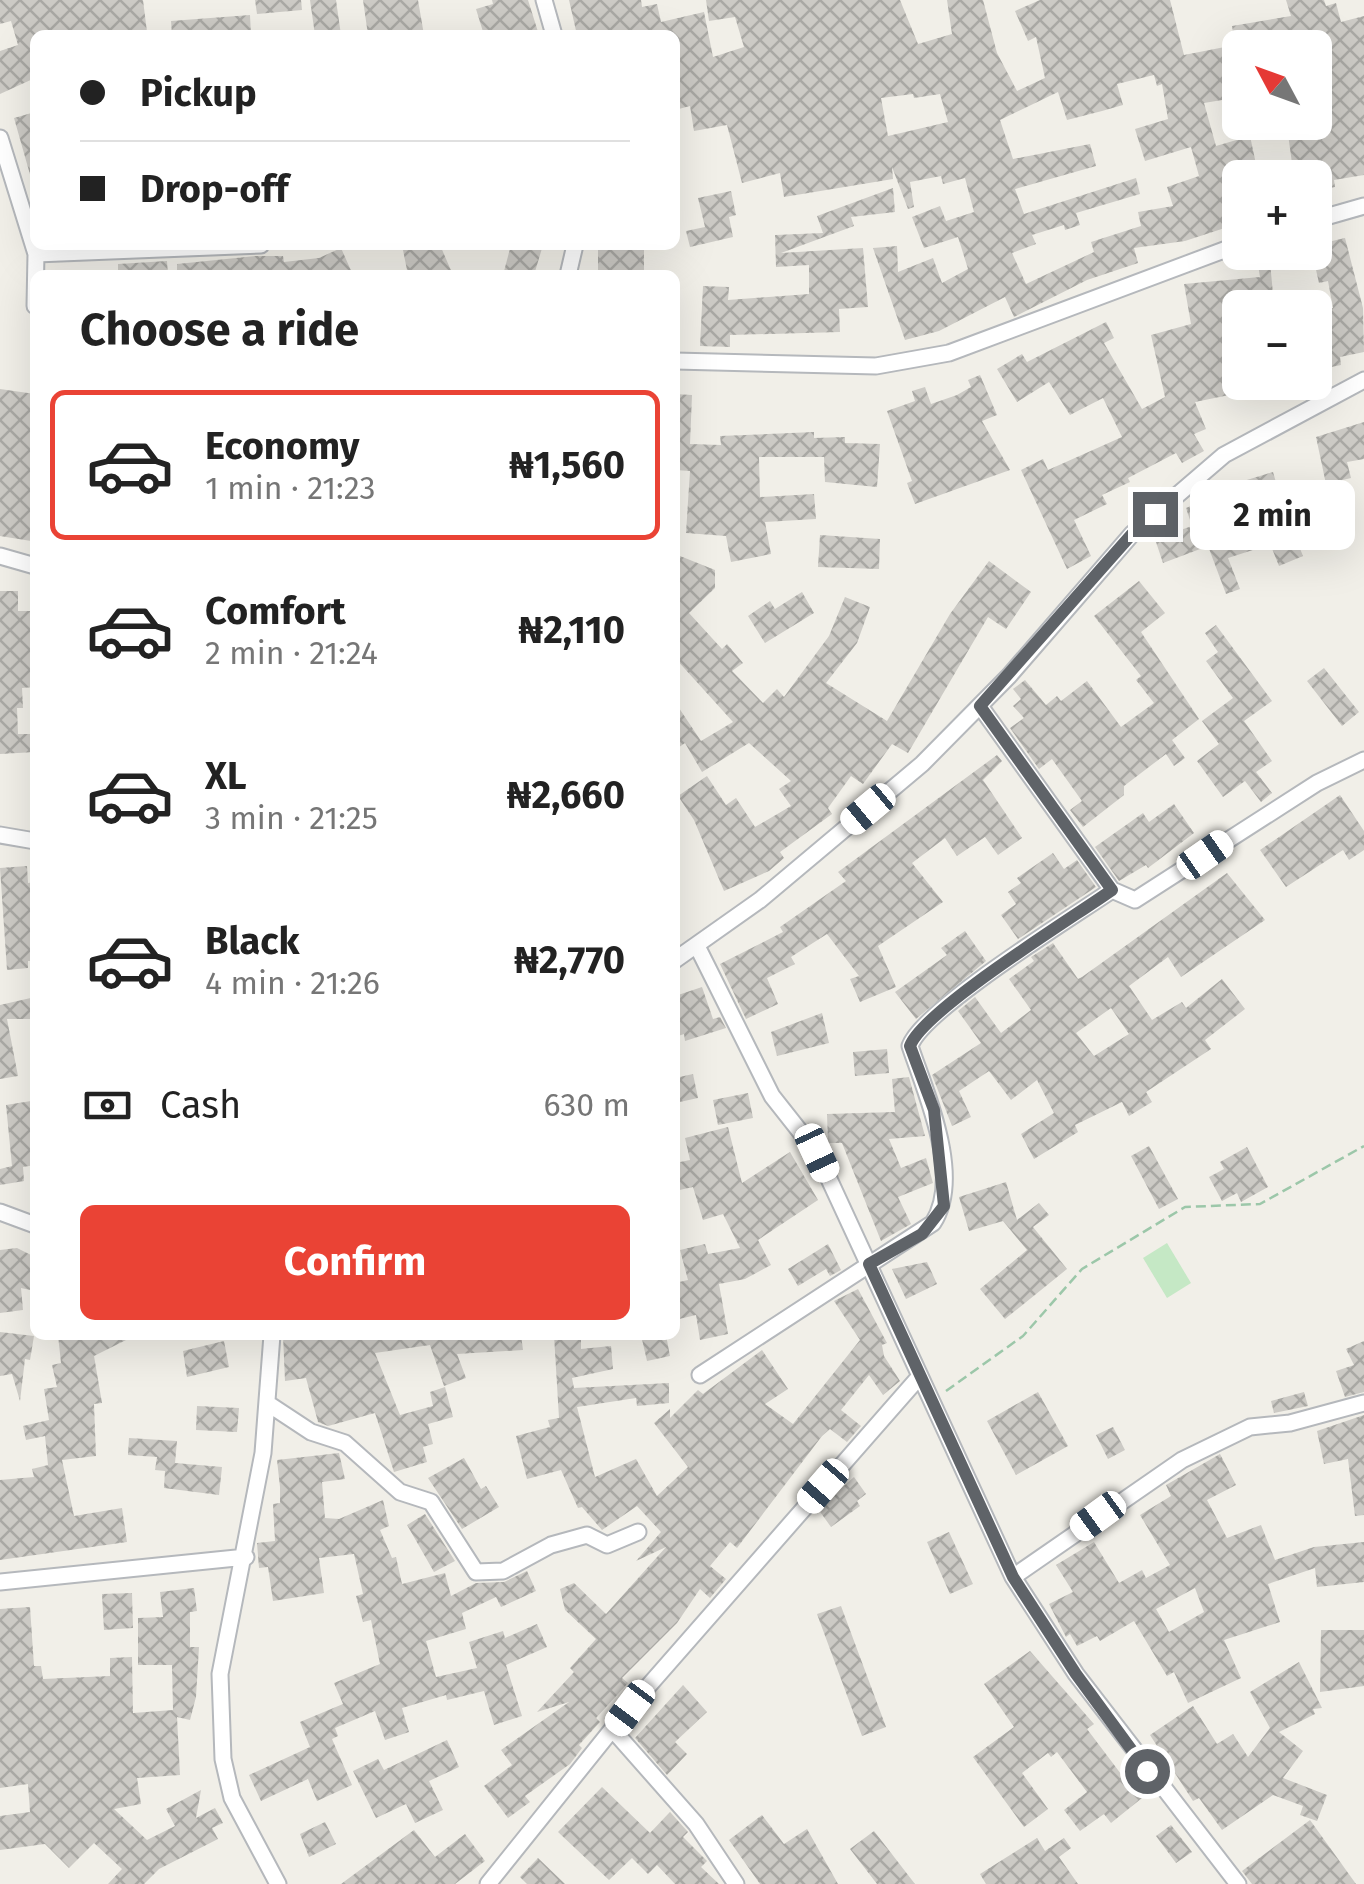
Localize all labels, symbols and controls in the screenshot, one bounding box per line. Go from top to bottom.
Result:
north arrow [1222,30,1332,140]
map controls [1222,30,1332,400]
text: Pickup [140,70,257,116]
button: + [1222,160,1332,270]
text: Drop-off [140,166,288,212]
button: − [1222,290,1332,400]
text: Choose a ride [80,303,359,357]
icon: car [85,420,175,510]
text: Economy [205,423,360,469]
text: ₦1,560 [509,442,625,488]
text: 1 min · 21:23 [205,469,375,507]
callout: 2 min [1190,479,1355,549]
route end [1133,492,1178,537]
text: 2 min [1233,496,1312,534]
icon: car [85,585,175,675]
text: Comfort [205,588,346,634]
text: ₦2,110 [518,607,625,653]
text: 2 min · 21:24 [205,634,378,672]
icon: car [85,750,175,840]
text: XL [205,753,247,799]
text: ₦2,660 [507,772,625,818]
car [835,778,901,840]
text: 3 min · 21:25 [205,799,378,837]
car [1172,826,1238,884]
icon: car [85,915,175,1005]
text: Black [205,918,300,964]
text: ₦2,770 [514,937,625,983]
text: 4 min · 21:26 [205,964,380,1002]
icon: cash [80,1078,135,1133]
text: Cash [160,1082,241,1128]
text: 630 m [544,1086,630,1124]
car [791,1119,843,1187]
button: Confirm [80,1205,630,1320]
car [792,1454,854,1518]
car [1065,1486,1131,1546]
car [600,1675,660,1741]
route start [1125,1749,1170,1794]

